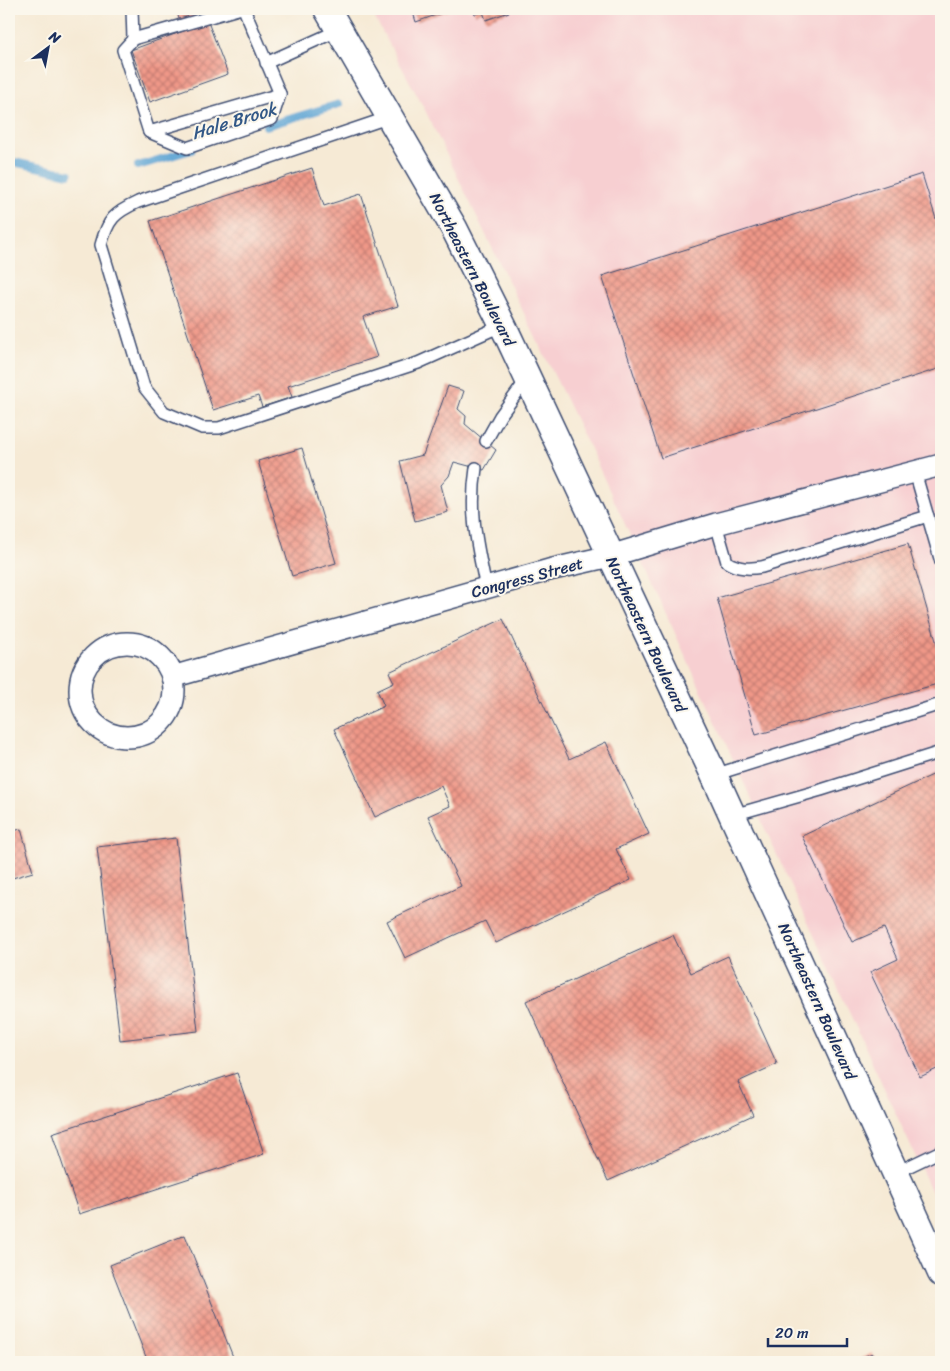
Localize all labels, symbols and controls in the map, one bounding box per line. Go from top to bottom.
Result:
north arrow [22,22,72,72]
text: N [43,24,66,51]
water label: Hale Brook [188,93,282,149]
street label: Northeastern Boulevard [421,187,525,353]
street label: Congress Street [468,549,586,606]
street label: Northeastern Boulevard [598,551,696,719]
street label: Northeastern Boulevard [770,918,866,1086]
scale bar [768,1316,846,1348]
text: 20 m [775,1320,809,1346]

